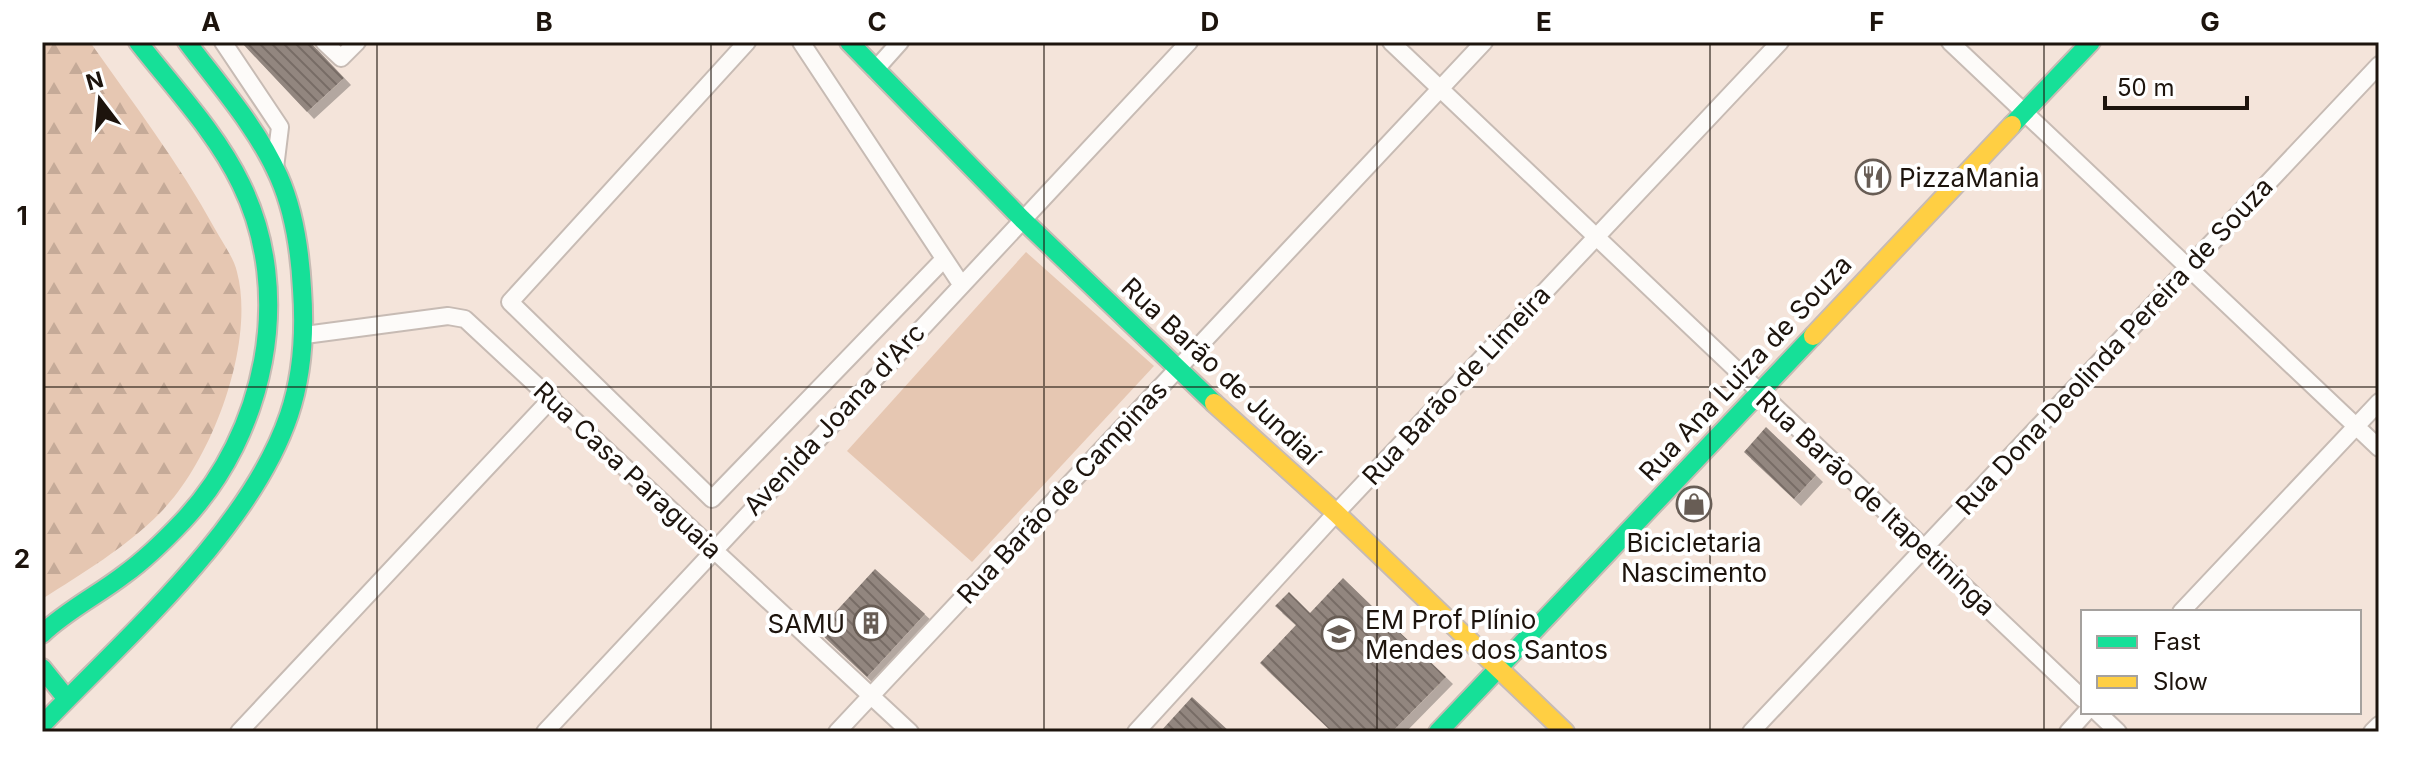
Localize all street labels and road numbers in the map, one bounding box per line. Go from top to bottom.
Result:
street label: Rua Dona Deolinda Pereira de Souza [1949,171,2279,521]
street label: Rua Ana Luiza de Souza [1632,249,1858,487]
street label: Rua Barão de Jundiaí [1115,271,1327,471]
street label: Rua Barão de Limeira [1356,279,1556,491]
street label: Avenida Joana d'Arc [737,317,931,521]
street label: Rua Barão de Campinas [951,374,1173,610]
street label: Rua Casa Paraguaia [528,375,728,565]
street label: Rua Barão de Itapetininga [1750,384,2002,622]

